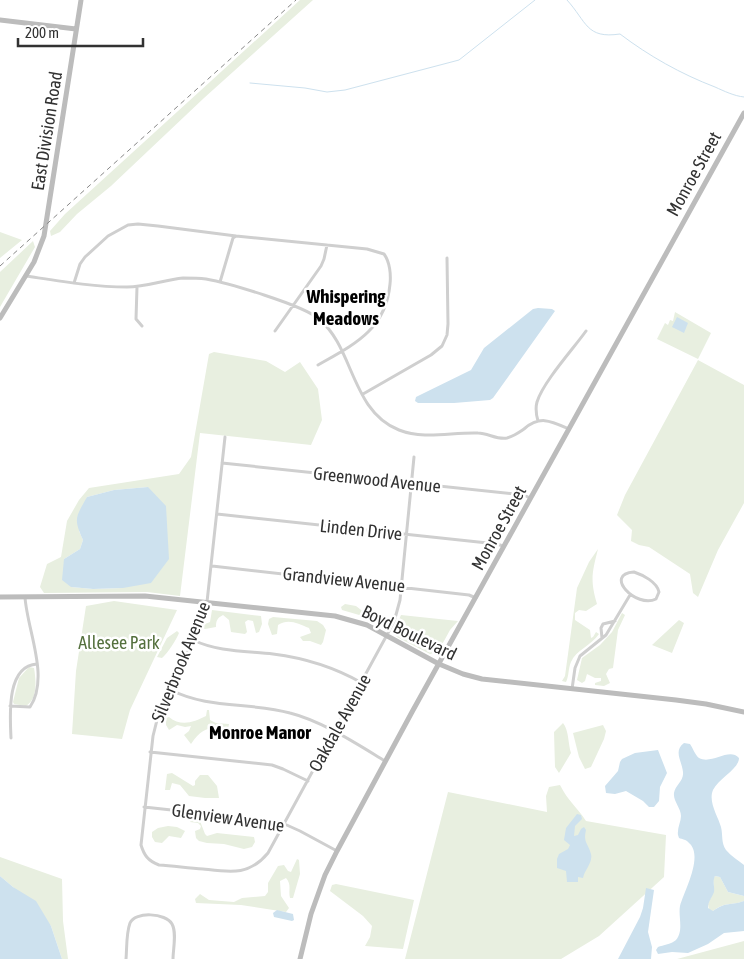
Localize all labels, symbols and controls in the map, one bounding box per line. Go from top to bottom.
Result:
scale bar [18,15,142,47]
text: 200 m [25,24,59,41]
street label: East Division Road [27,70,66,192]
street label: Monroe Street [662,128,725,220]
district label: Whispering Meadows [305,285,386,329]
street label: Greenwood Avenue [312,462,442,497]
street label: Monroe Street [467,482,530,574]
street label: Linden Drive [319,515,403,544]
street label: Grandview Avenue [282,563,406,596]
street label: Silverbrook Avenue [147,599,214,725]
street label: Boyd Boulevard [358,601,460,665]
park label: Allesee Park [78,632,160,653]
street label: Oakdale Avenue [304,670,375,775]
district label: Monroe Manor [209,721,311,743]
street label: Glenview Avenue [170,799,286,836]

